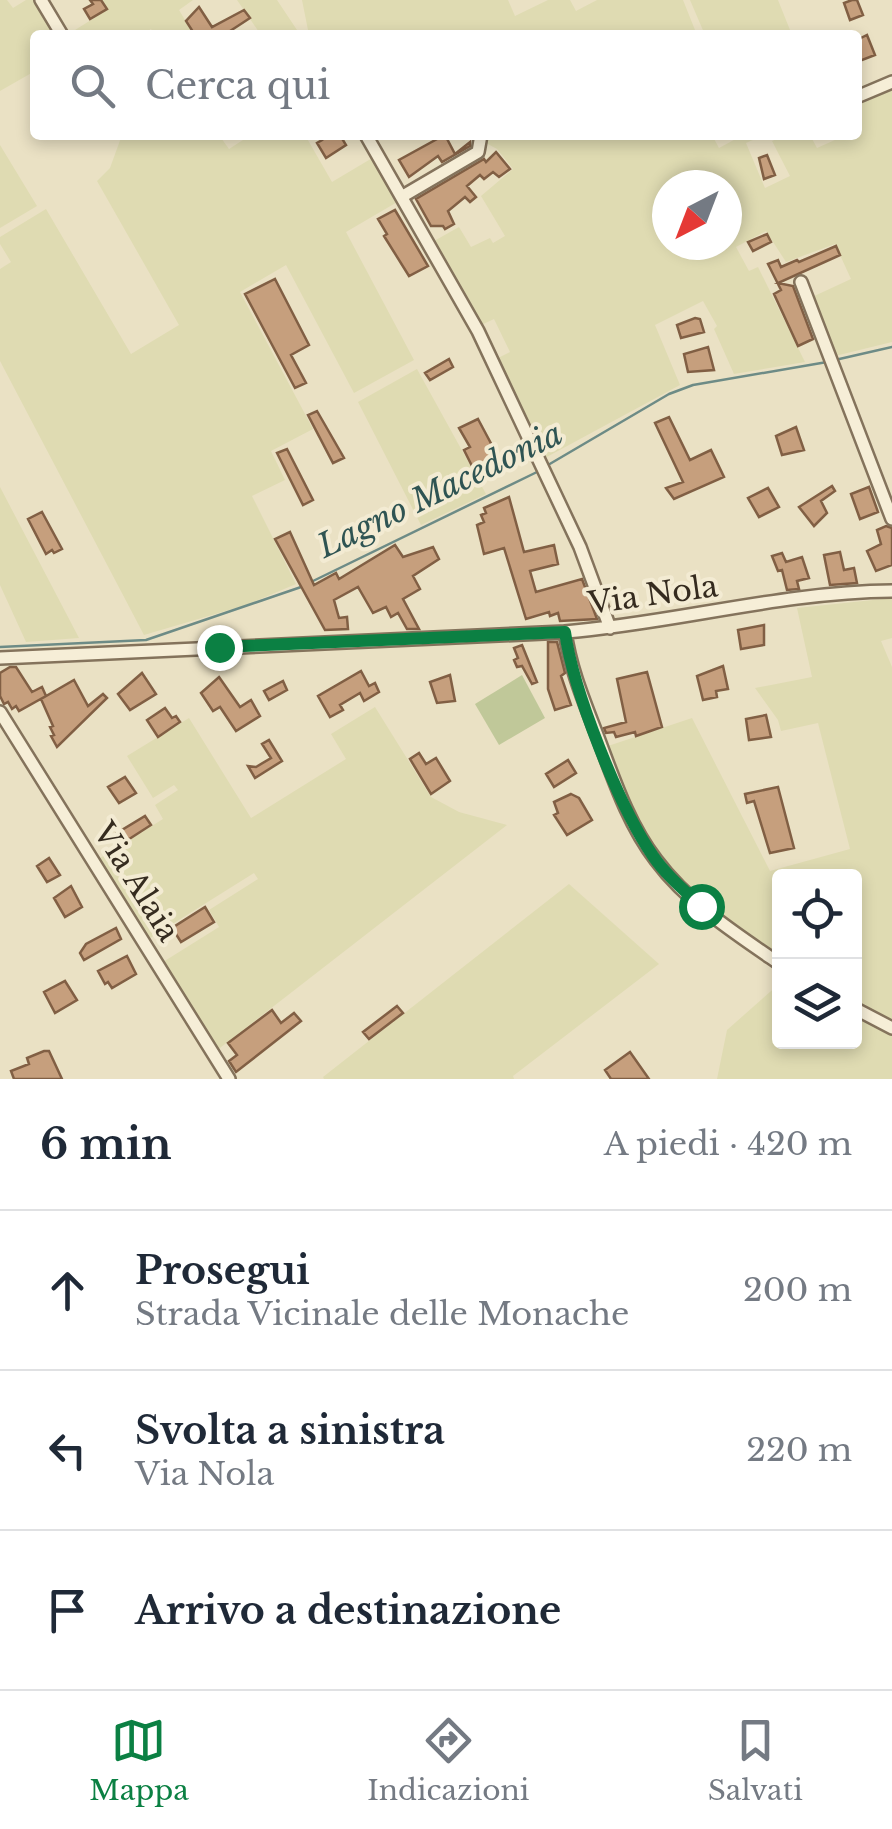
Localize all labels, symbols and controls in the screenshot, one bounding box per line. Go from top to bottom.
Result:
search box [30,30,862,140]
icon: search [65,58,120,113]
text: Cerca qui [145,62,330,109]
north arrow [652,170,742,260]
water label: Lagno Macedonia [310,413,569,567]
street label: Via Nola [585,567,720,622]
route end [197,625,243,671]
street label: Via Alaia [85,814,188,948]
map controls [772,869,862,1049]
button: locate [772,869,862,959]
route start [679,884,725,930]
button: layers [772,959,862,1049]
text: 6 min [40,1118,172,1170]
text: A piedi · 420 m [604,1124,852,1164]
text: Prosegui [135,1247,310,1294]
icon: ahead [40,1263,95,1318]
text: 200 m [743,1270,852,1310]
text: Strada Vicinale delle Monache [135,1294,629,1334]
text: Svolta a sinistra [135,1407,445,1454]
icon: left [40,1423,95,1478]
text: 220 m [746,1430,852,1470]
text: Via Nola [135,1454,274,1494]
icon: arrive [40,1583,95,1638]
text: Arrivo a destinazione [135,1587,561,1634]
tab: Mappa [89,1713,189,1808]
tab: Indicazioni [367,1713,529,1808]
tab: Salvati [708,1713,803,1808]

